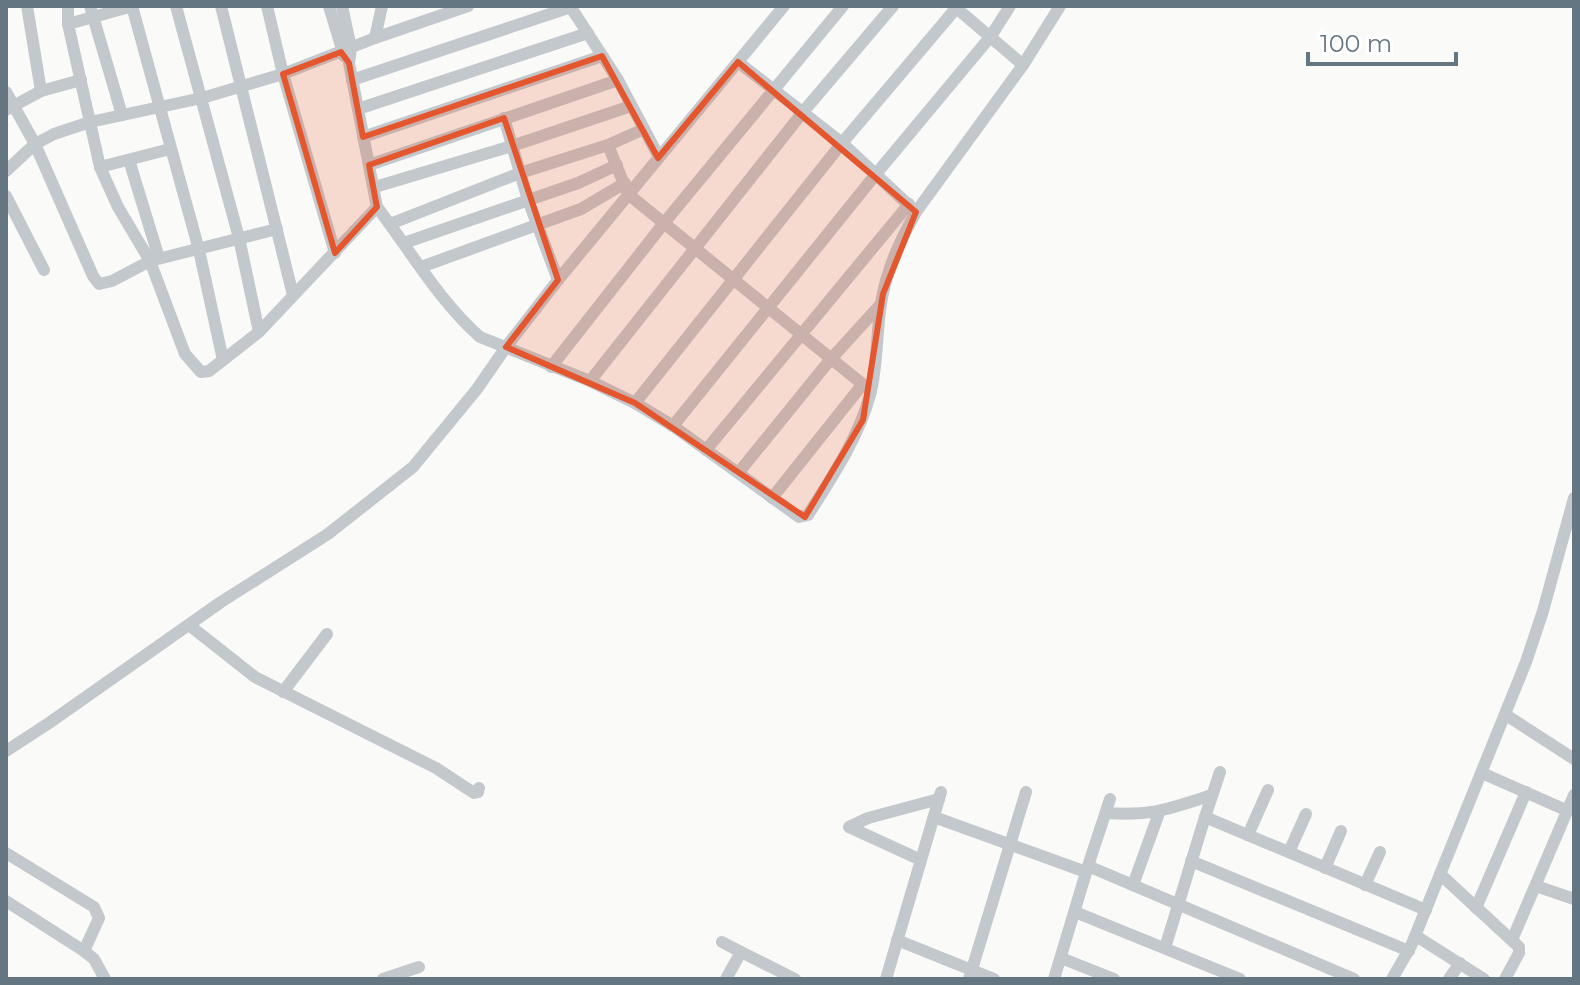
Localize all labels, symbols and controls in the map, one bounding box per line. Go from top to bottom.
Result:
scale bar [1308,16,1456,66]
text: 100 m [1320,29,1392,58]

